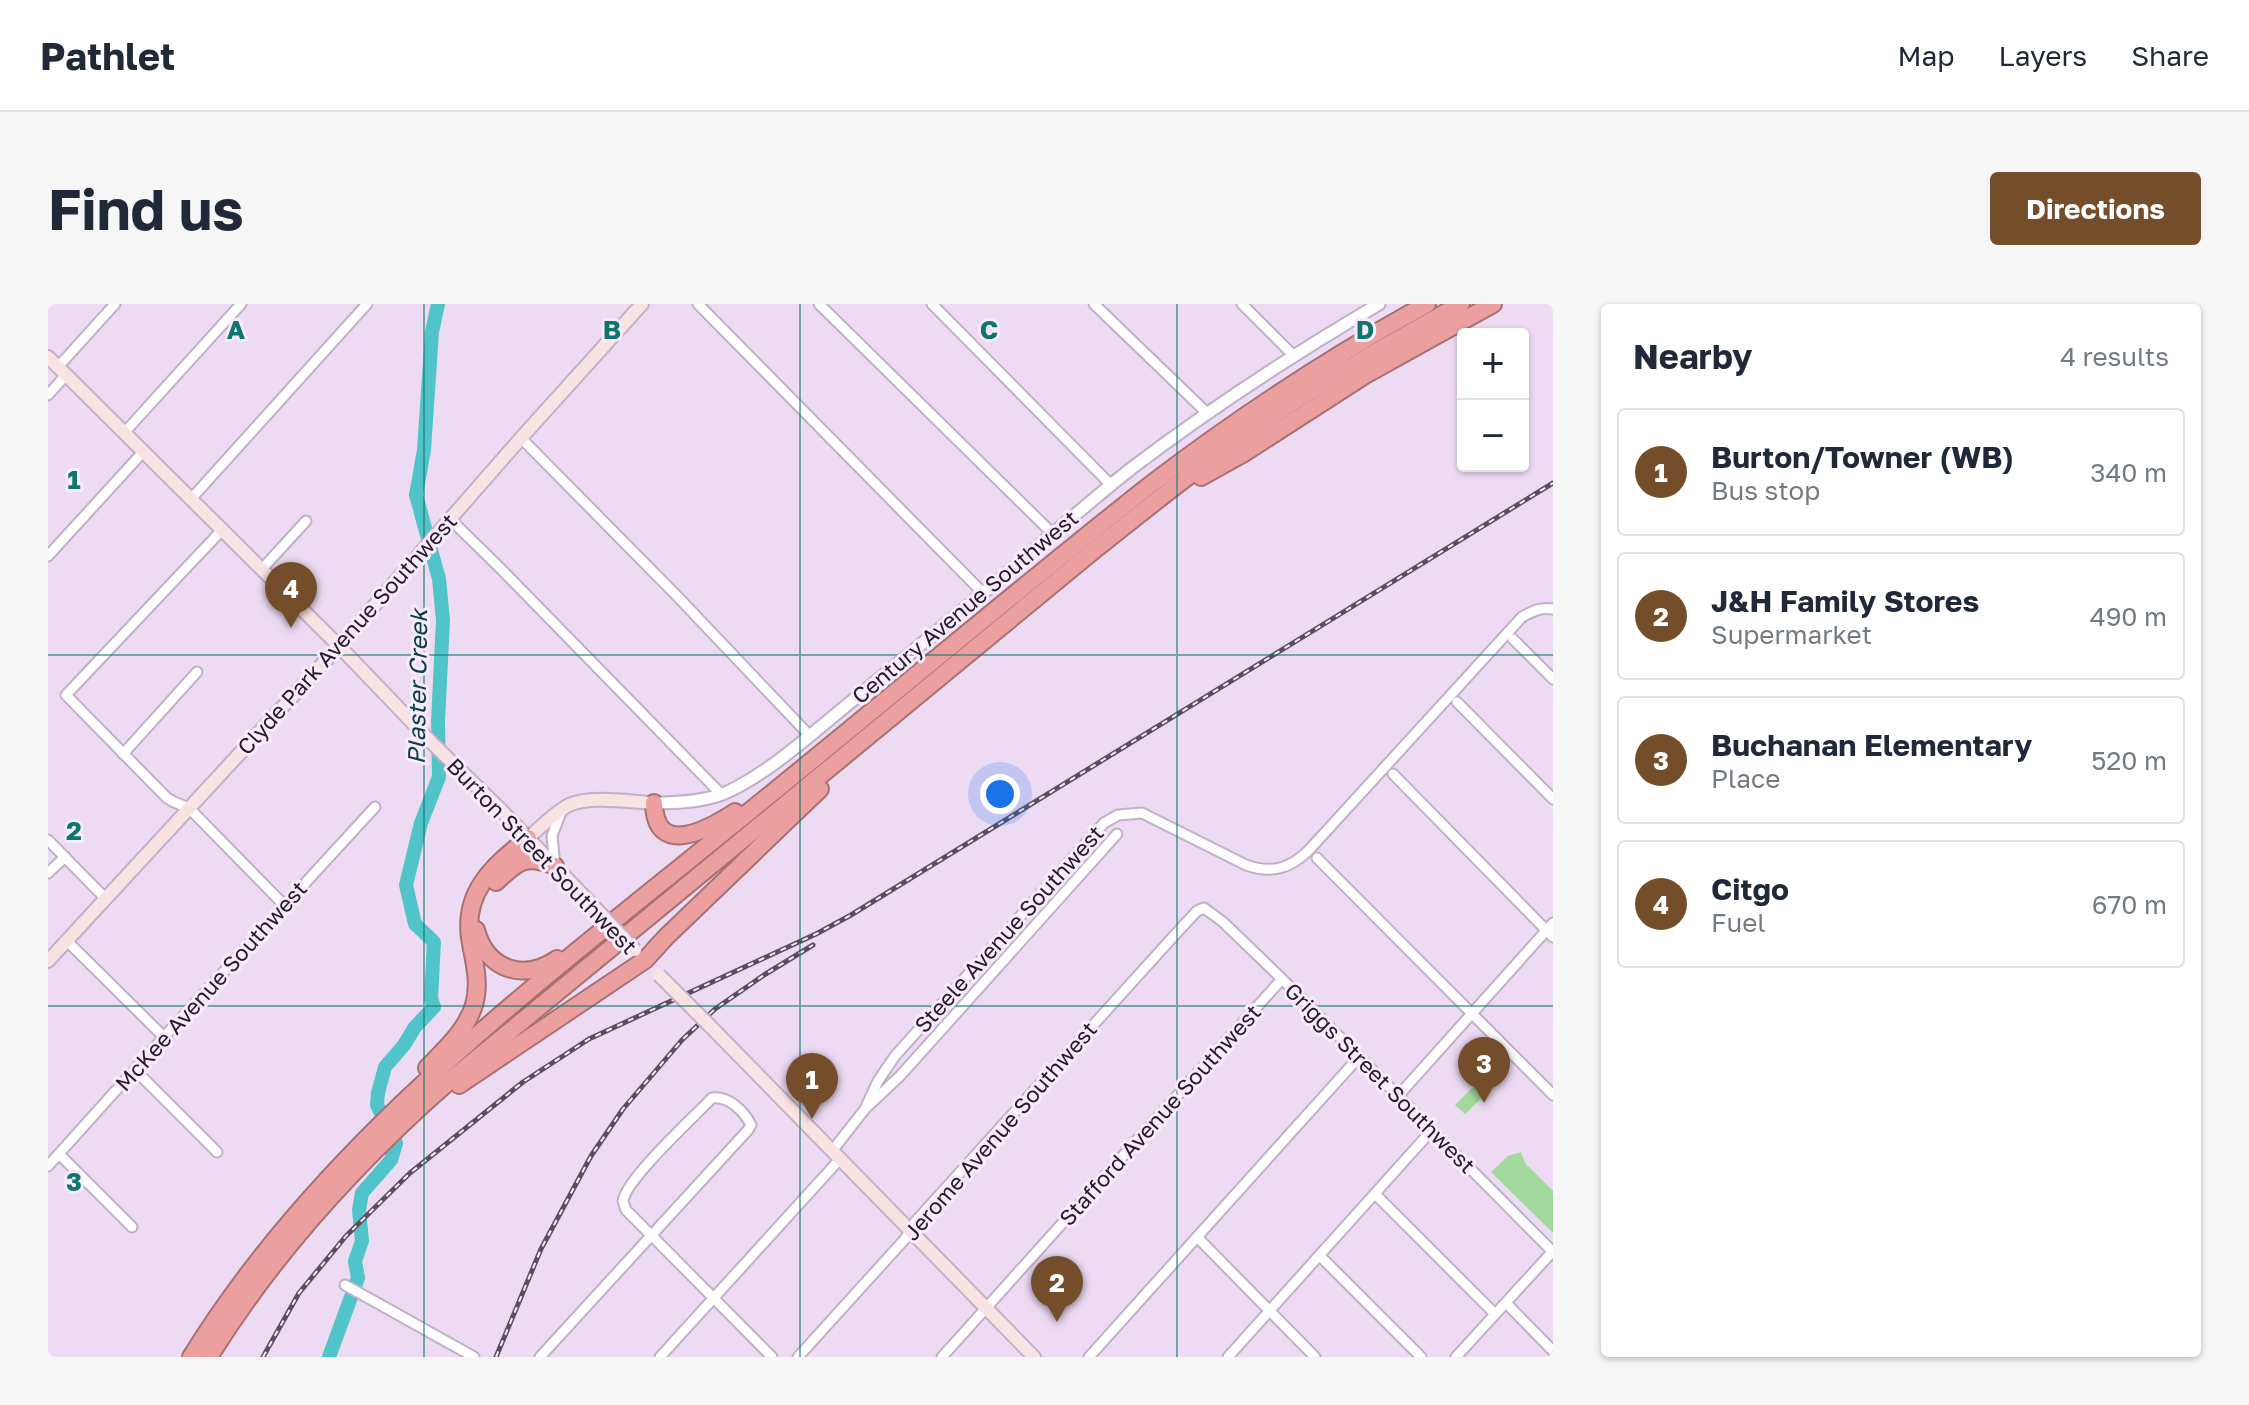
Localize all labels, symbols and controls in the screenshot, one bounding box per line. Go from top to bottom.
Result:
text: Pathlet [40,33,175,78]
text: Map [1897,39,1955,72]
text: Layers [1999,39,2087,72]
text: Share [2131,39,2209,72]
button: Directions [1990,172,2201,245]
text: Find us [48,175,244,242]
text: A [227,314,246,345]
text: B [603,314,621,345]
text: C [980,314,998,345]
text: D [1356,314,1374,345]
map controls [1457,328,1529,472]
button: + [1457,328,1529,400]
text: Nearby [1633,336,1753,376]
text: 4 results [2060,341,2169,372]
button: − [1457,400,1529,472]
text: Burton/Towner (WB) [1711,439,2014,475]
text: 1 [1654,457,1668,488]
text: 340 m [2090,457,2167,488]
text: 1 [67,464,81,495]
text: Bus stop [1711,475,1820,506]
street label: Century Avenue Southwest [846,504,1083,709]
street label: Clyde Park Avenue Southwest [231,508,462,760]
pin: 4 [265,562,317,628]
text: J&H Family Stores [1711,583,1979,619]
text: 2 [1653,601,1669,632]
text: 490 m [2090,601,2167,632]
water label: Plaster Creek [401,607,432,765]
text: Supermarket [1711,619,1872,650]
text: Buchanan Elementary [1711,727,2032,763]
text: 3 [1653,745,1669,776]
text: 520 m [2091,745,2167,776]
street label: Burton Street Southwest [442,752,643,959]
text: Place [1711,763,1780,794]
your location [980,774,1020,814]
text: 2 [66,815,82,846]
street label: Steele Avenue Southwest [908,819,1109,1038]
text: Citgo [1711,871,1789,907]
street label: McKee Avenue Southwest [109,875,312,1096]
text: 4 [1653,889,1669,920]
text: 670 m [2092,889,2167,920]
text: Fuel [1711,907,1766,938]
street label: Griggs Street Southwest [1279,977,1481,1179]
street label: Stafford Avenue Southwest [1053,999,1266,1231]
street label: Jerome Avenue Southwest [897,1016,1102,1246]
pin: 3 [1458,1037,1510,1103]
pin: 1 [786,1053,838,1119]
text: 3 [66,1166,82,1197]
pin: 2 [1031,1256,1083,1322]

